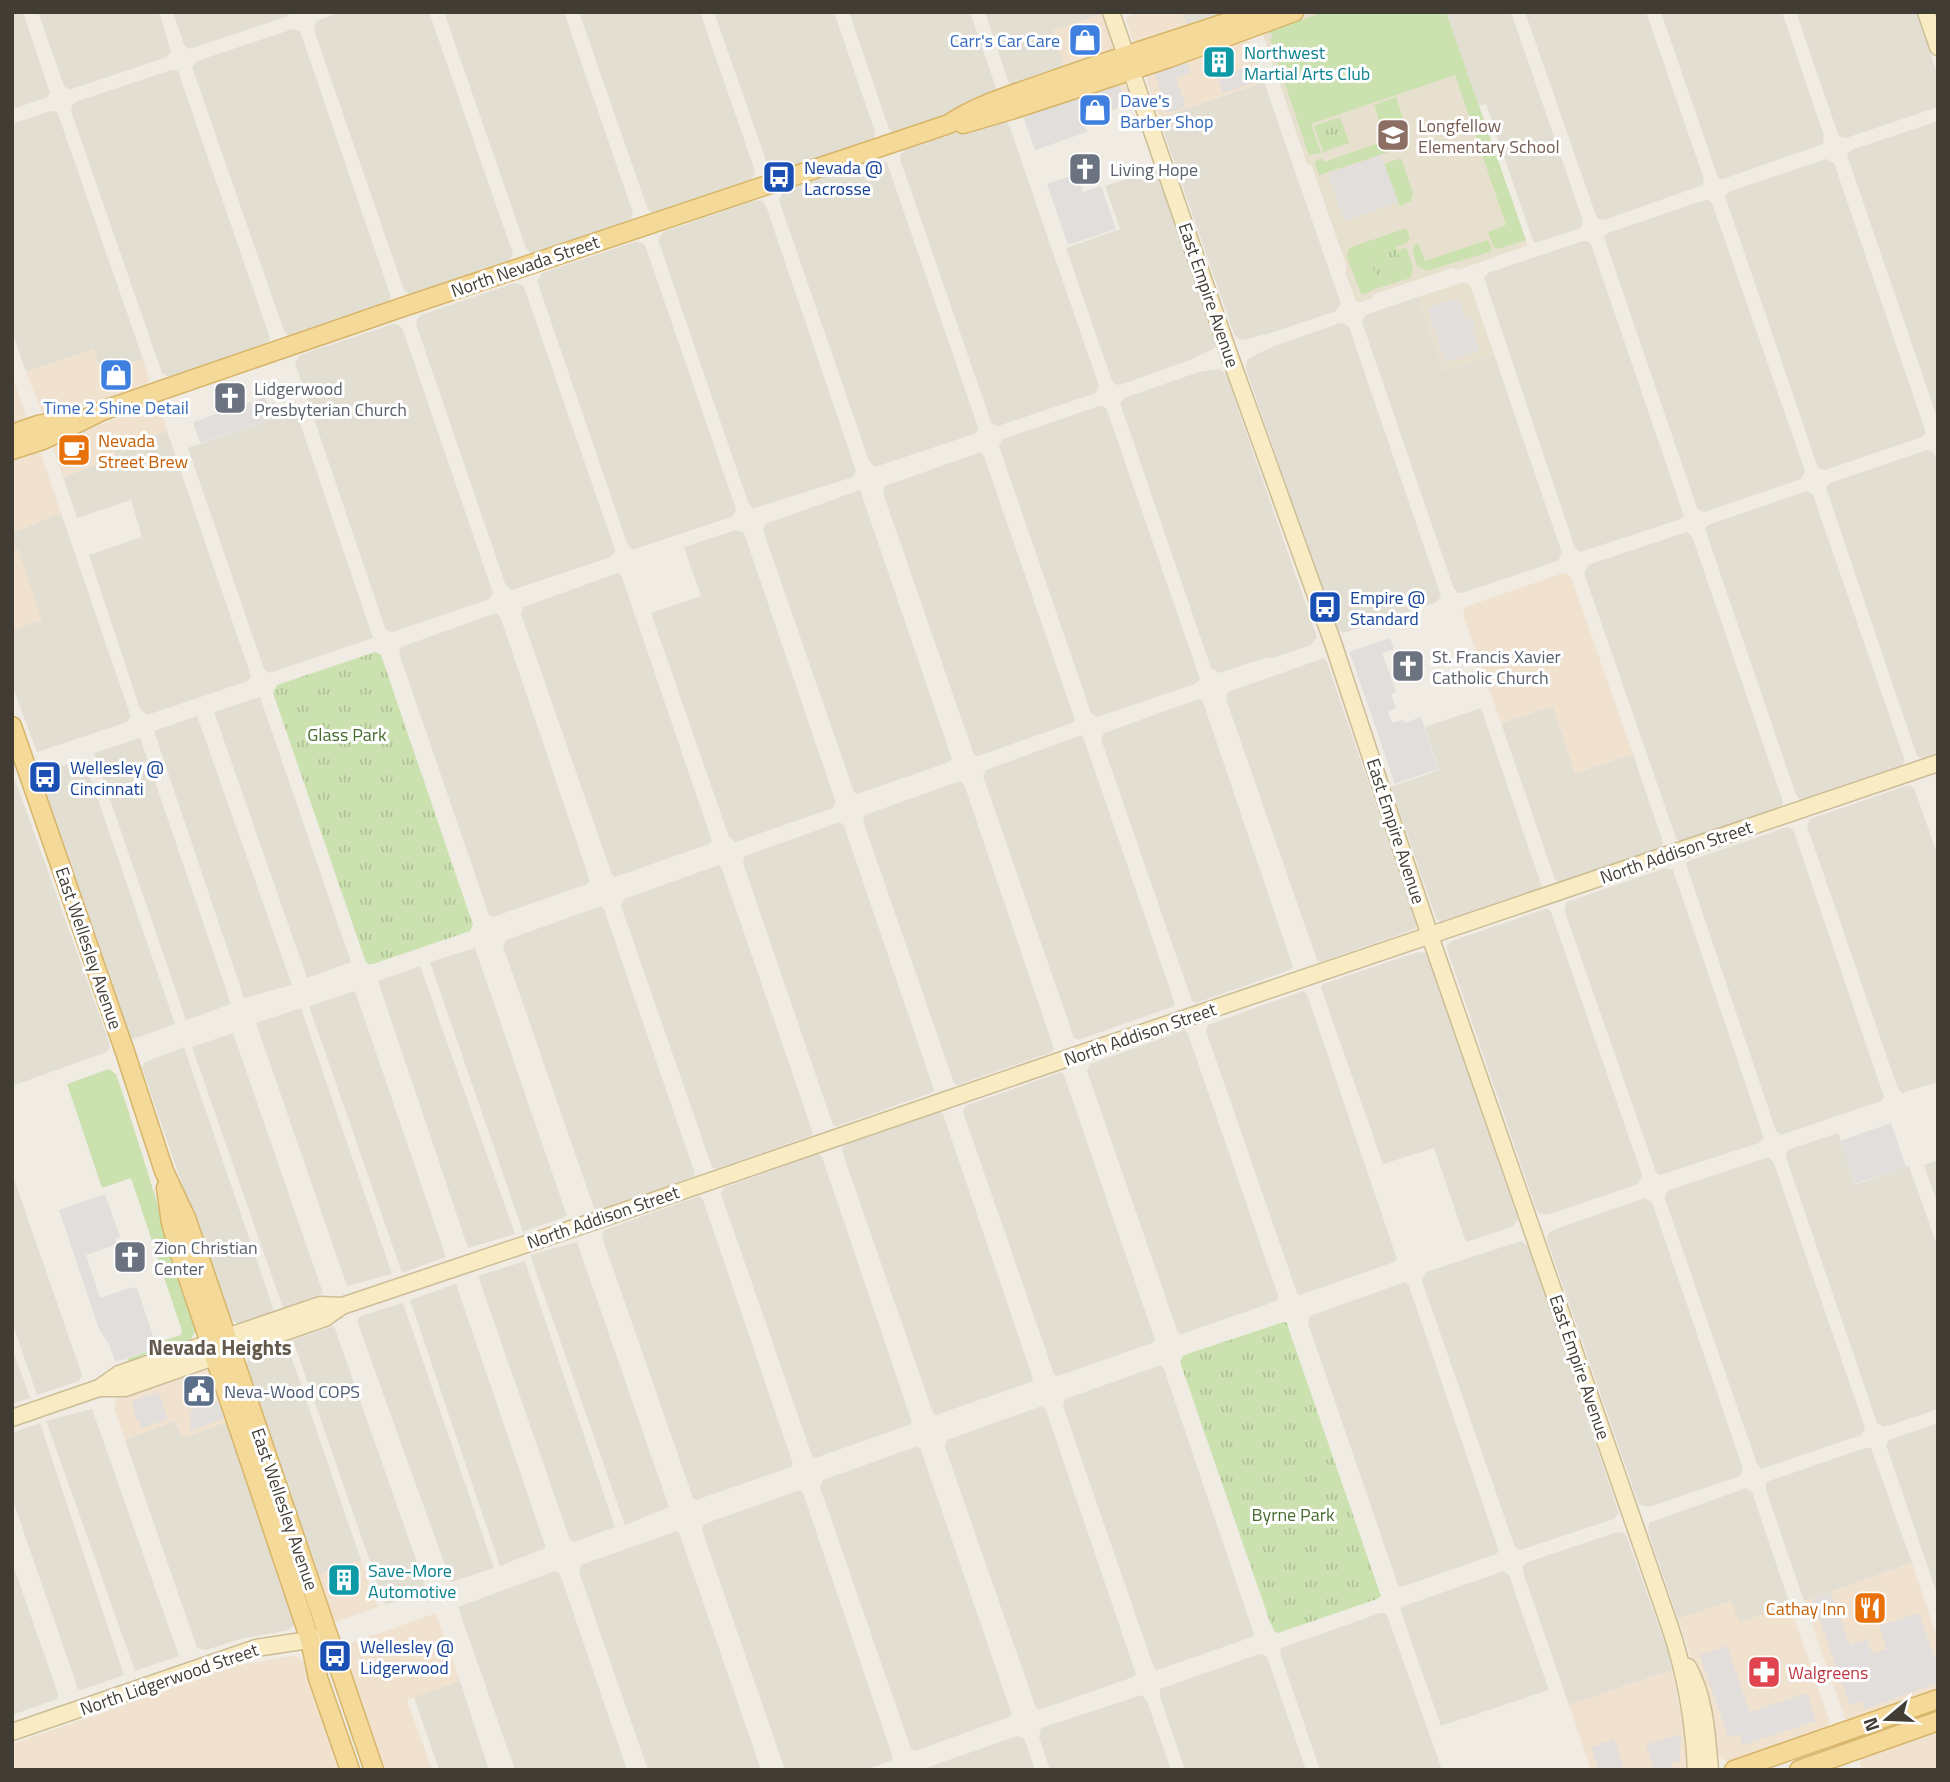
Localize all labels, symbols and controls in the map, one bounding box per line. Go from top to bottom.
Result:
shop icon: Carr's Car Care [1066,21,1104,59]
place label: Carr's Car Care [950,27,1060,54]
place label: Northwest Martial Arts Club [1244,39,1370,87]
building icon: Northwest Martial Arts Club [1200,43,1238,81]
place label: Dave's Barber Shop [1120,87,1214,135]
shop icon: Dave's Barber Shop [1076,91,1114,129]
place label: Longfellow Elementary School [1418,112,1560,160]
school or university icon: Longfellow Elementary School [1374,116,1412,154]
church icon: Living Hope [1066,150,1104,188]
place label: Nevada @ Lacrosse [804,154,883,202]
place label: Living Hope [1110,156,1198,183]
bus stop icon: Nevada @ Lacrosse [760,158,798,196]
street label: East Empire Avenue [1172,219,1246,371]
street label: North Nevada Street [447,228,603,304]
shop icon: Time 2 Shine Detail [97,356,135,394]
place label: Lidgerwood Presbyterian Church [254,375,407,423]
church icon: Lidgerwood Presbyterian Church [211,379,249,417]
place label: Time 2 Shine Detail [43,394,189,421]
place label: Nevada Street Brew [98,427,188,475]
cafe icon: Nevada Street Brew [55,431,93,469]
place label: Empire @ Standard [1350,584,1425,632]
bus stop icon: Empire @ Standard [1306,588,1344,626]
place label: St. Francis Xavier Catholic Church [1432,643,1561,691]
church icon: St. Francis Xavier Catholic Church [1389,647,1427,685]
park label: Glass Park [307,721,387,748]
place label: Wellesley @ Cincinnati [70,754,164,802]
street label: East Empire Avenue [1360,755,1432,907]
bus stop icon: Wellesley @ Cincinnati [26,758,64,796]
street label: North Addison Street [1596,813,1756,891]
street label: East Wellesley Avenue [49,863,129,1033]
street label: North Addison Street [1060,995,1220,1073]
street label: North Addison Street [523,1178,683,1256]
place label: Zion Christian Center [154,1234,258,1282]
church icon: Zion Christian Center [111,1238,149,1276]
street label: East Empire Avenue [1543,1291,1617,1443]
district label: Nevada Heights [148,1331,292,1363]
public building icon: Neva-Wood COPS [180,1372,218,1410]
place label: Neva-Wood COPS [224,1378,360,1405]
street label: East Wellesley Avenue [245,1424,325,1594]
park label: Byrne Park [1251,1501,1335,1528]
place label: Save-More Automotive [368,1557,456,1605]
building icon: Save-More Automotive [325,1561,363,1599]
restaurant icon: Cathay Inn [1851,1589,1889,1627]
place label: Cathay Inn [1766,1595,1846,1622]
place label: Wellesley @ Lidgerwood [360,1633,454,1681]
street label: North Lidgerwood Street [76,1636,262,1722]
bus stop icon: Wellesley @ Lidgerwood [316,1637,354,1675]
pharmacy icon: Walgreens [1745,1653,1783,1691]
place label: Walgreens [1788,1659,1868,1686]
north arrow [1852,1684,1922,1754]
text: N [1855,1714,1886,1736]

